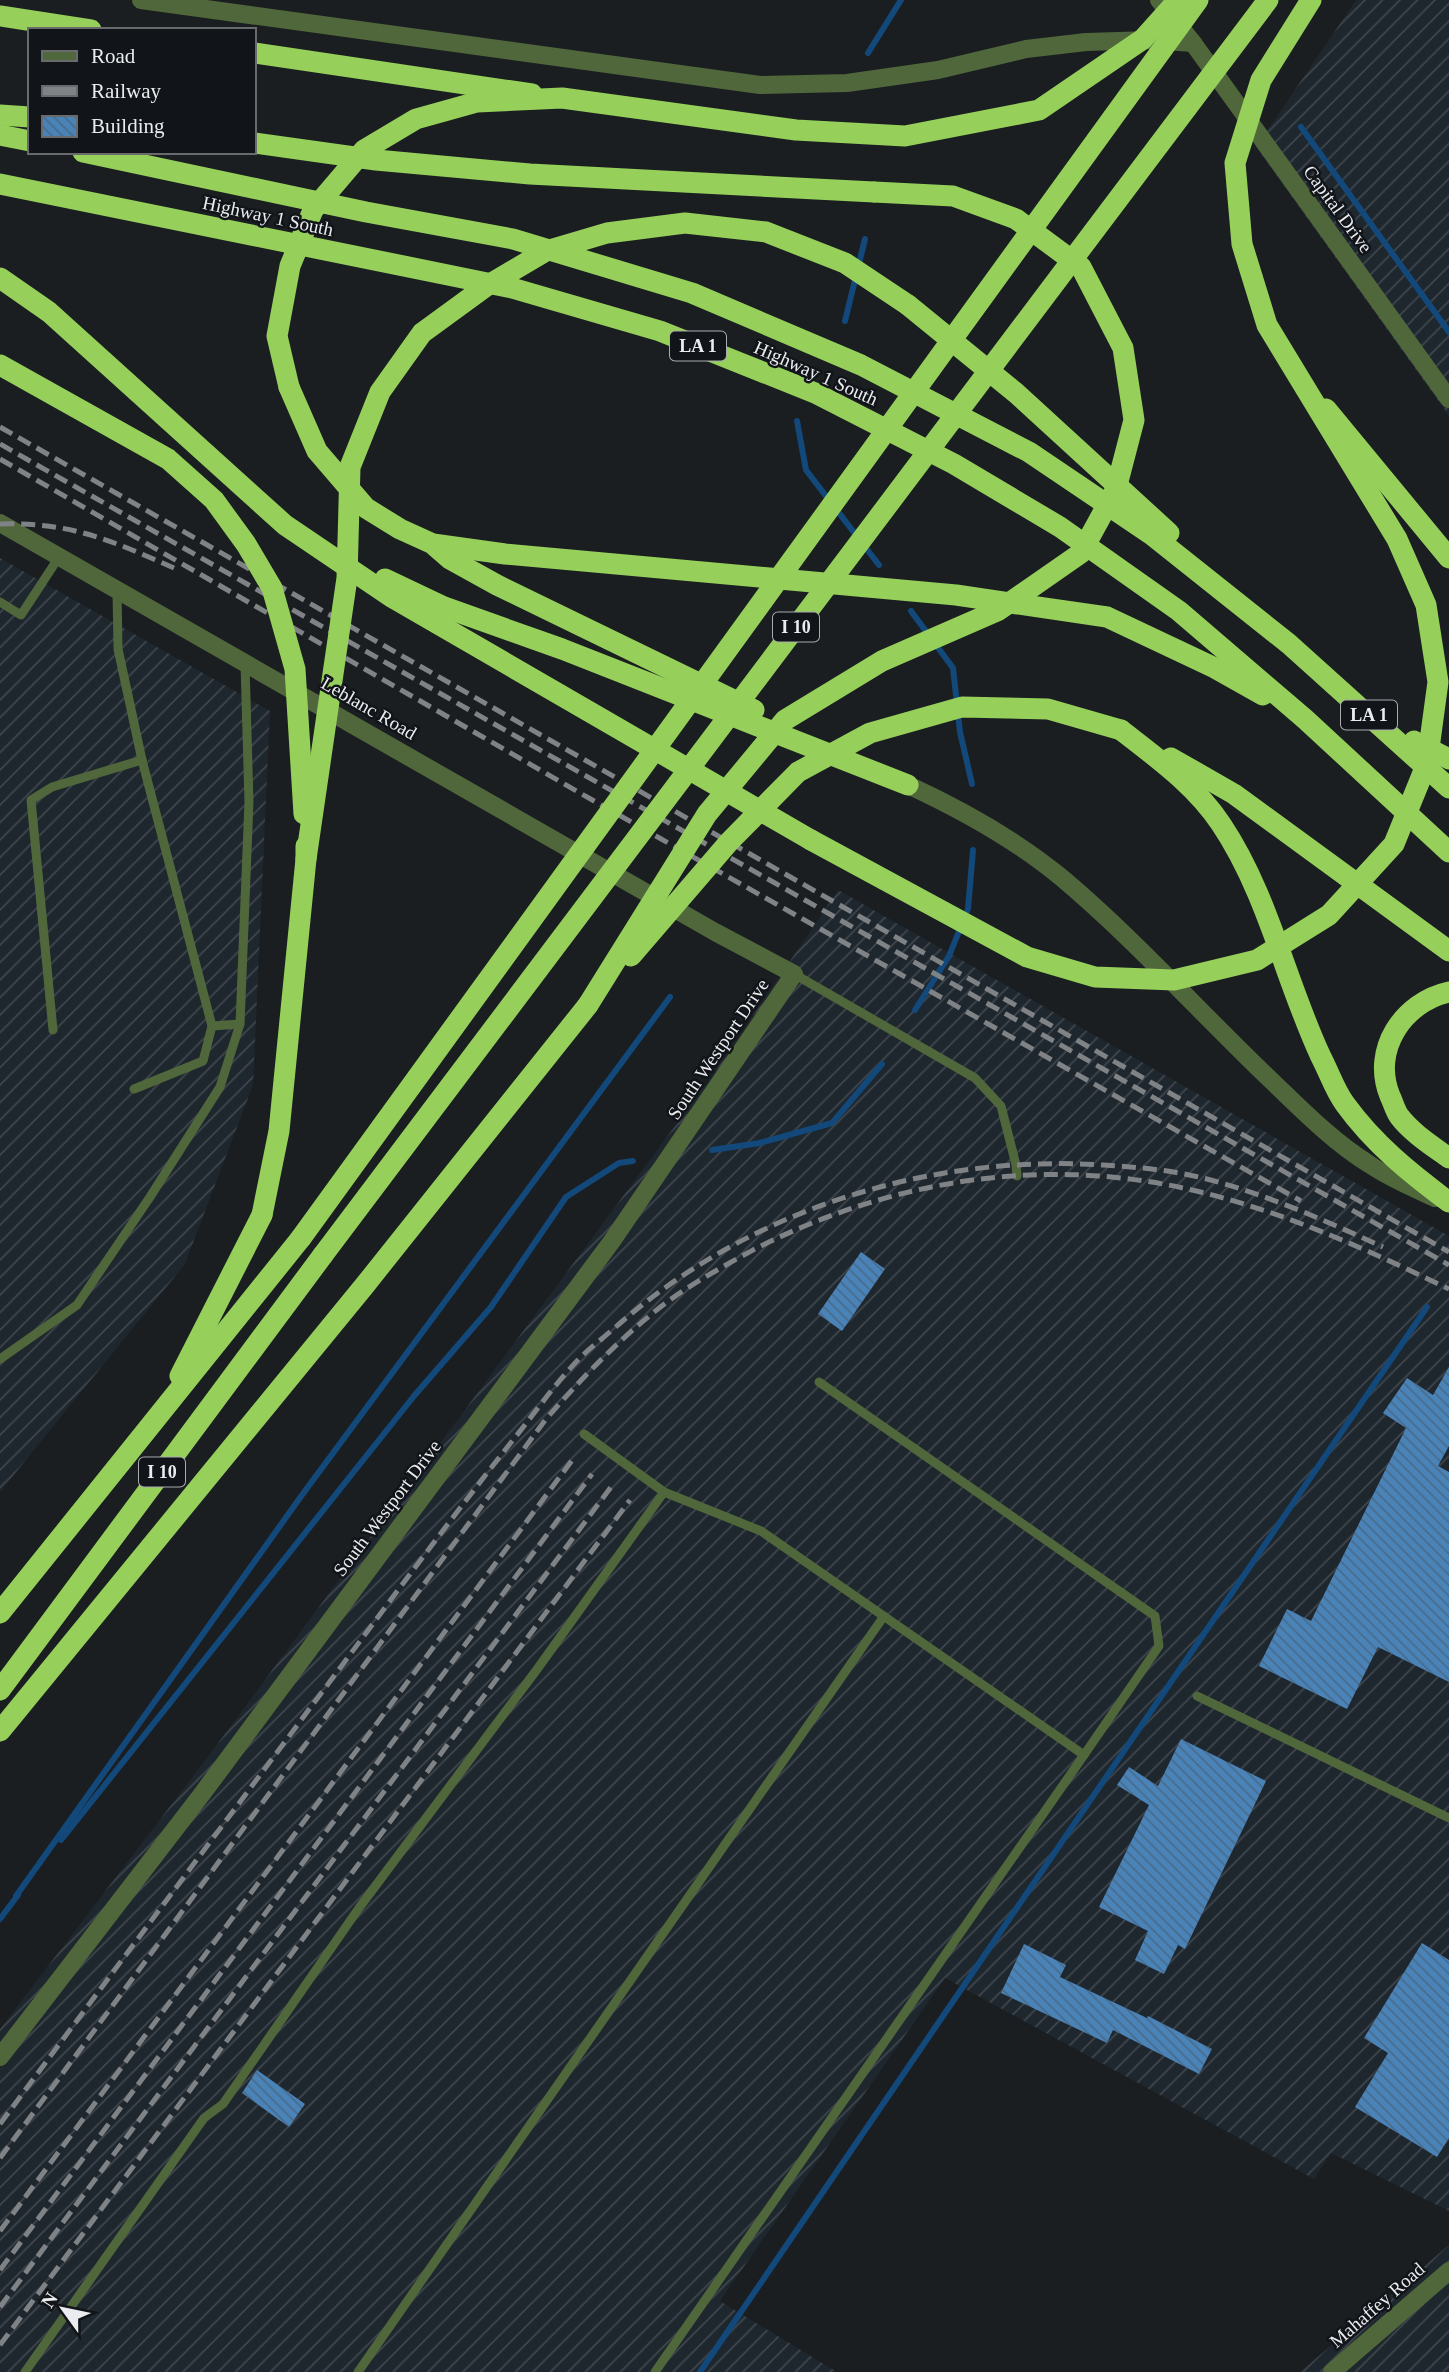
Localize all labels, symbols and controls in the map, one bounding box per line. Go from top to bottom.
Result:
legend [28,28,256,154]
text: Road [91,44,136,68]
text: Railway [91,79,161,103]
text: Building [91,114,165,138]
street label: Capital Drive [1299,161,1377,257]
street label: Highway 1 South [201,192,336,240]
road number: LA 1 [670,332,726,360]
street label: Highway 1 South [751,336,881,410]
road number: I 10 [773,612,819,642]
street label: Leblanc Road [318,672,421,744]
road number: LA 1 [1341,700,1397,730]
street label: South Westport Drive [663,975,773,1123]
street label: South Westport Drive [329,1436,445,1580]
road number: I 10 [139,1457,185,1486]
street label: Mahaffey Road [1325,2258,1429,2352]
north arrow [28,2274,98,2344]
text: N [37,2288,62,2311]

